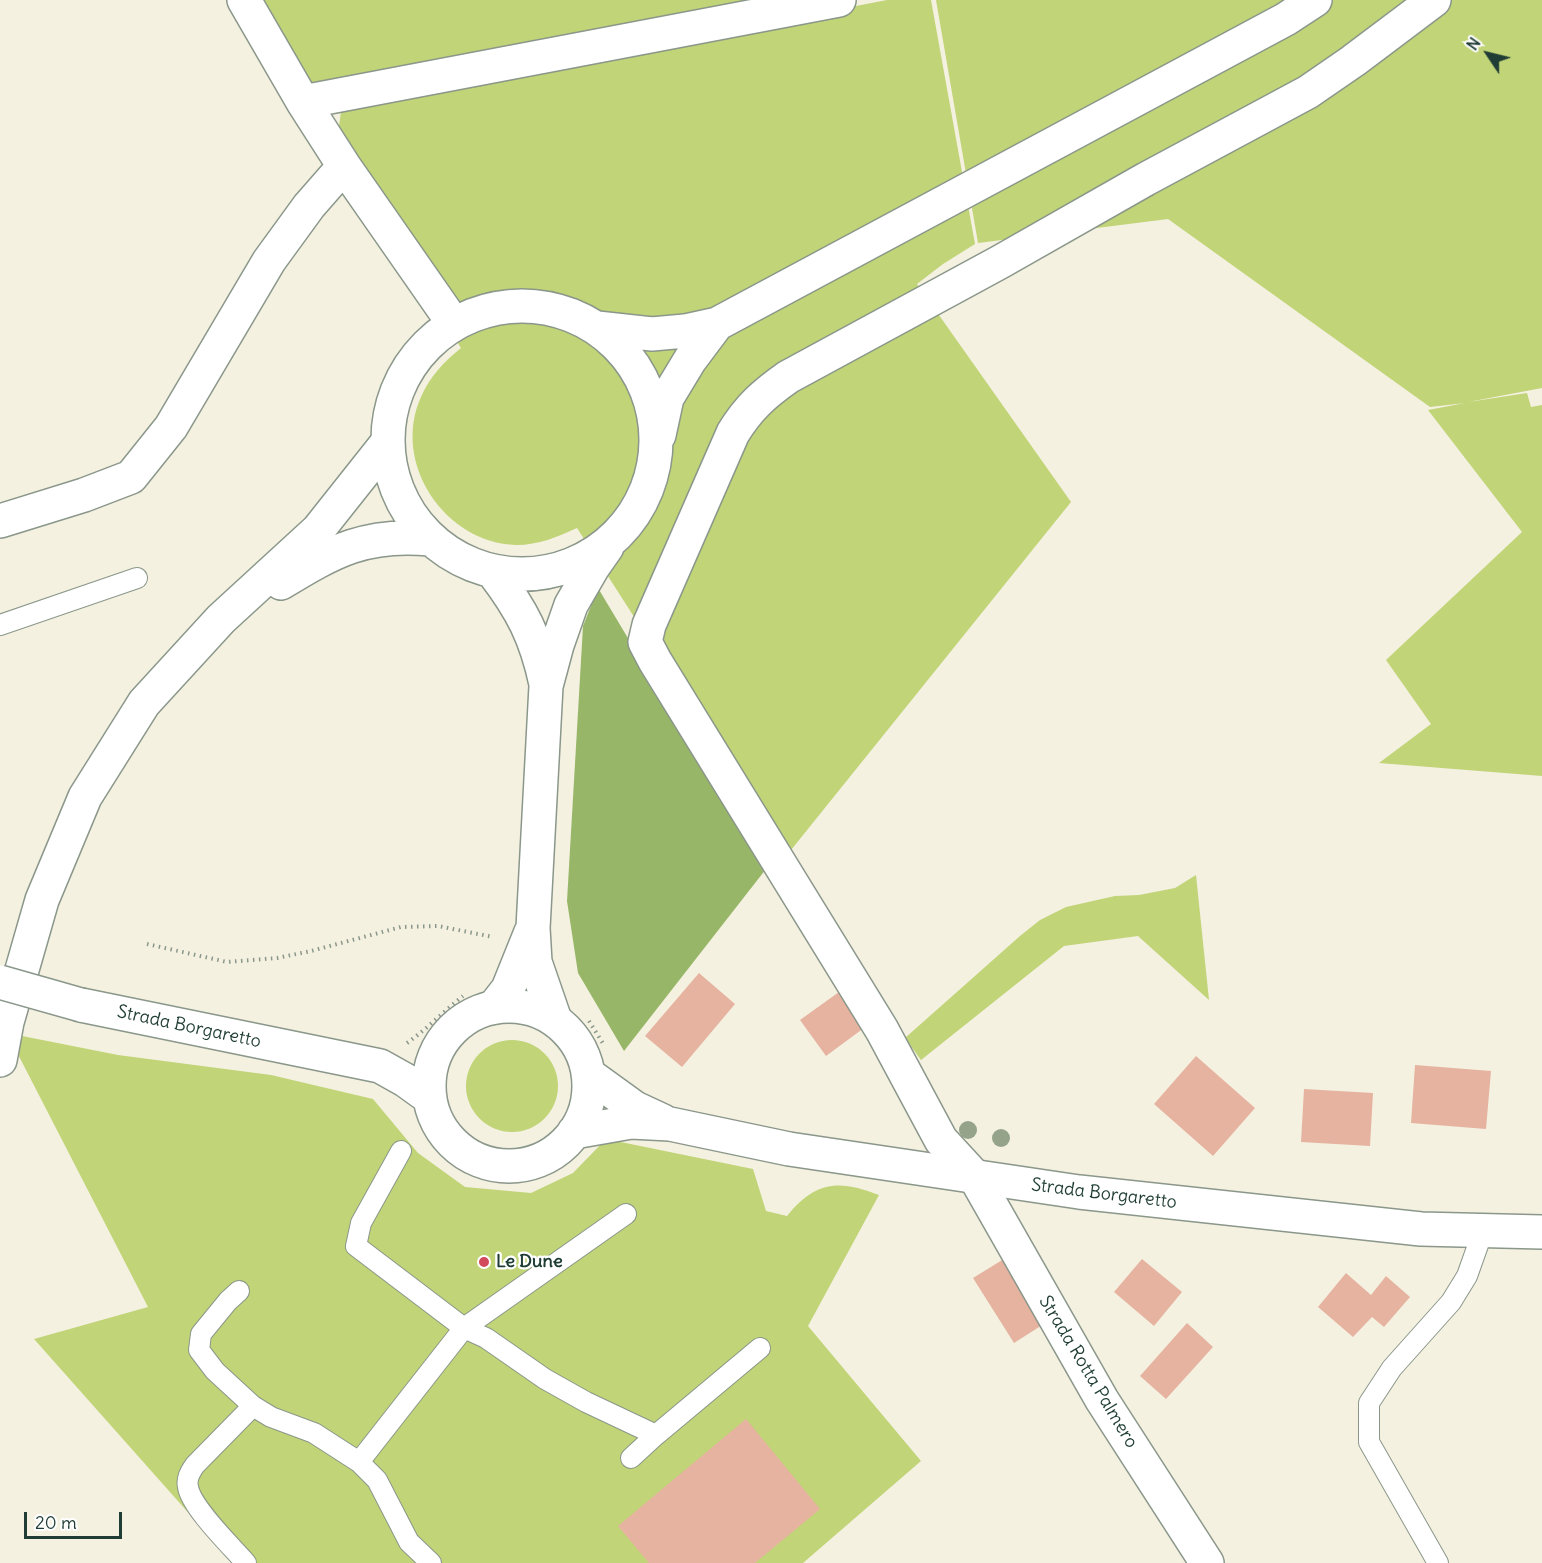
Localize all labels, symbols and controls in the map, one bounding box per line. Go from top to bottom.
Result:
north arrow [1458,24,1518,84]
text: N [1462,33,1485,54]
street label: Strada Borgaretto [115,1001,263,1053]
street label: Strada Borgaretto [1030,1174,1178,1214]
place label: Le Dune [496,1251,563,1273]
marker: Le Dune [477,1255,491,1269]
street label: Strada Rotta Palmero [1034,1292,1142,1452]
scale bar [27,1500,124,1538]
text: 20 m [35,1511,77,1534]

